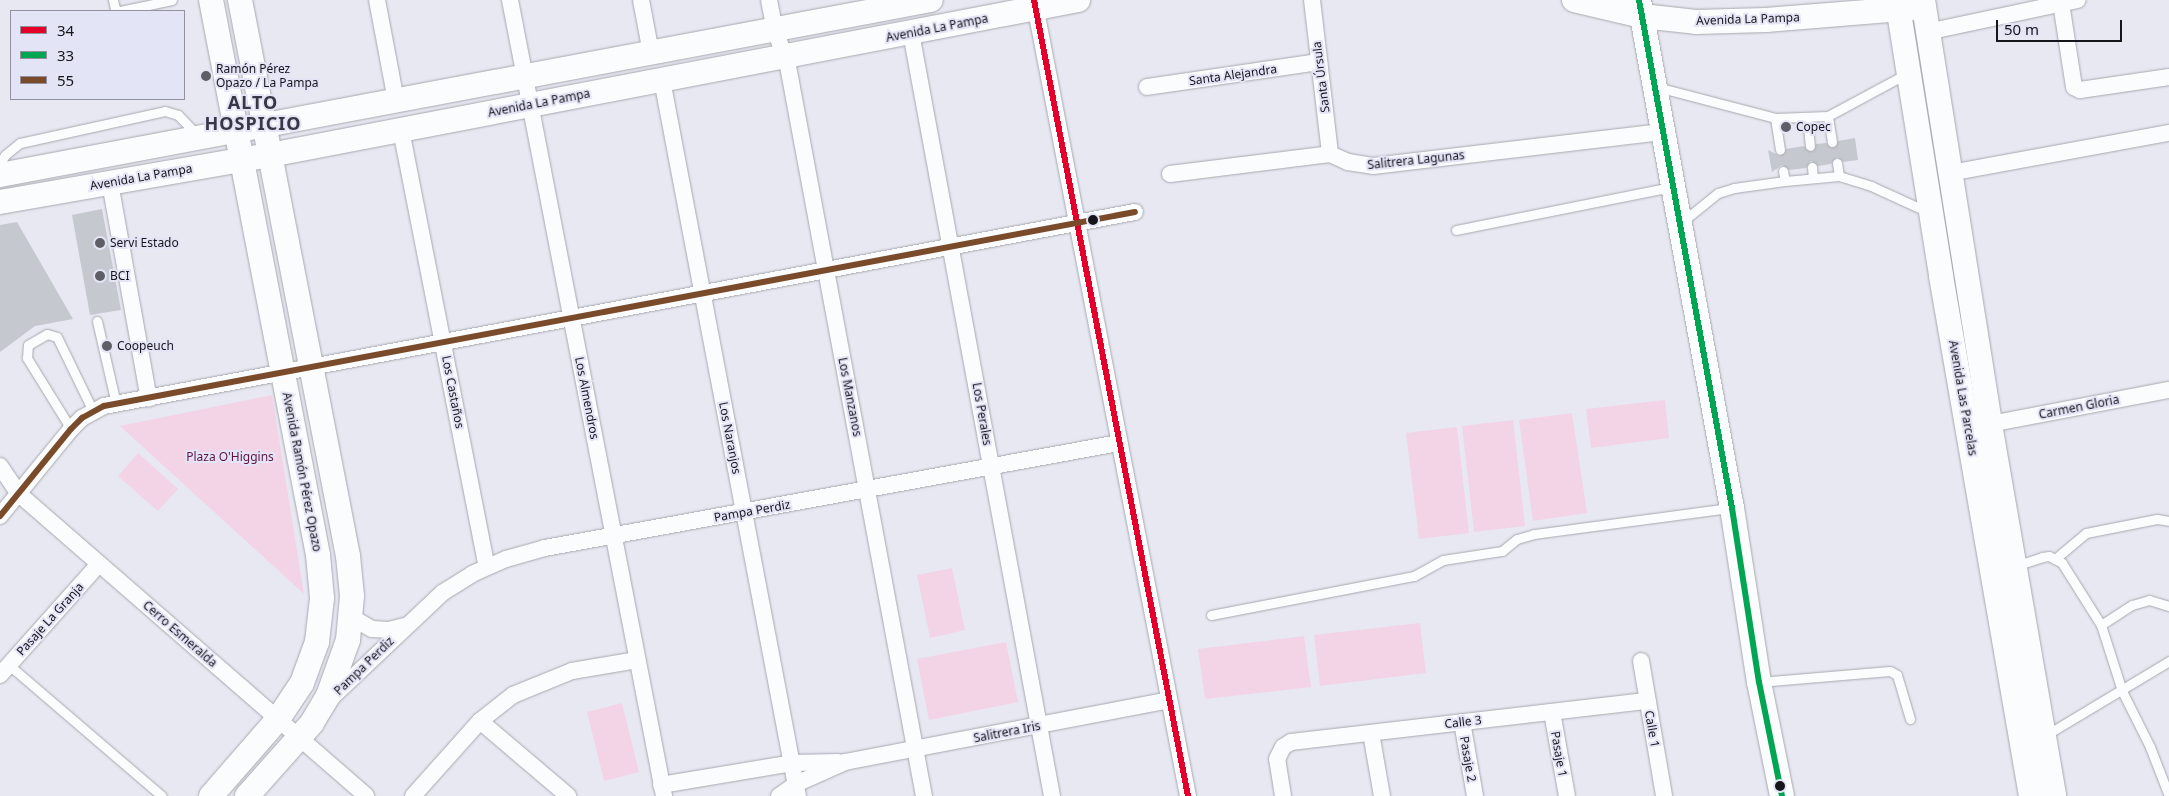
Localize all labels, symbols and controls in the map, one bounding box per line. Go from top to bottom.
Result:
legend [10,10,185,100]
street label: Avenida La Pampa [1696,10,1800,28]
scale bar [1999,10,2125,42]
street label: Avenida La Pampa [885,11,989,45]
text: 50 m [2004,19,2039,39]
text: 34 [57,20,74,40]
street label: Santa Úrsula [1309,41,1333,113]
text: 33 [57,45,74,65]
place label: Ramón Pérez Opazo / La Pampa [216,62,319,90]
street label: Santa Alejandra [1188,62,1278,88]
text: 55 [57,70,74,90]
marker: Ramón Pérez Opazo / La Pampa [200,70,212,82]
street label: Avenida La Pampa [487,86,591,120]
district label: ALTO HOSPICIO [204,92,302,134]
place label: Copec [1796,120,1831,134]
marker: Copec [1780,121,1792,133]
street label: Salitrera Lagunas [1367,148,1465,172]
street label: Avenida La Pampa [89,161,193,193]
unlabelled marker [1088,215,1098,225]
place label: Servi Estado [110,236,179,250]
marker: Servi Estado [94,237,106,249]
place label: BCI [110,269,129,283]
marker: BCI [94,270,106,282]
place label: Coopeuch [117,339,174,353]
street label: Avenida Las Parcelas [1946,339,1980,457]
marker: Coopeuch [101,340,113,352]
street label: Los Castaños [439,354,467,430]
street label: Los Almendros [572,356,602,440]
street label: Los Manzanos [835,356,865,438]
street label: Los Perales [969,381,995,447]
street label: Avenida Ramón Pérez Opazo [279,391,325,553]
street label: Carmen Gloria [2038,392,2120,422]
street label: Los Naranjos [716,401,744,475]
park label: Plaza O'Higgins [186,450,274,464]
street label: Pampa Perdiz [713,497,791,525]
street label: Pasaje La Granja [14,580,86,658]
street label: Cerro Esmeralda [140,598,220,670]
street label: Pampa Perdiz [331,634,397,698]
street label: Calle 1 [1642,709,1662,749]
street label: Calle 3 [1444,713,1482,731]
street label: Salitrera Iris [972,718,1042,746]
street label: Pasaje 1 [1548,730,1570,778]
street label: Pasaje 2 [1457,735,1479,783]
unlabelled marker [1775,781,1785,791]

